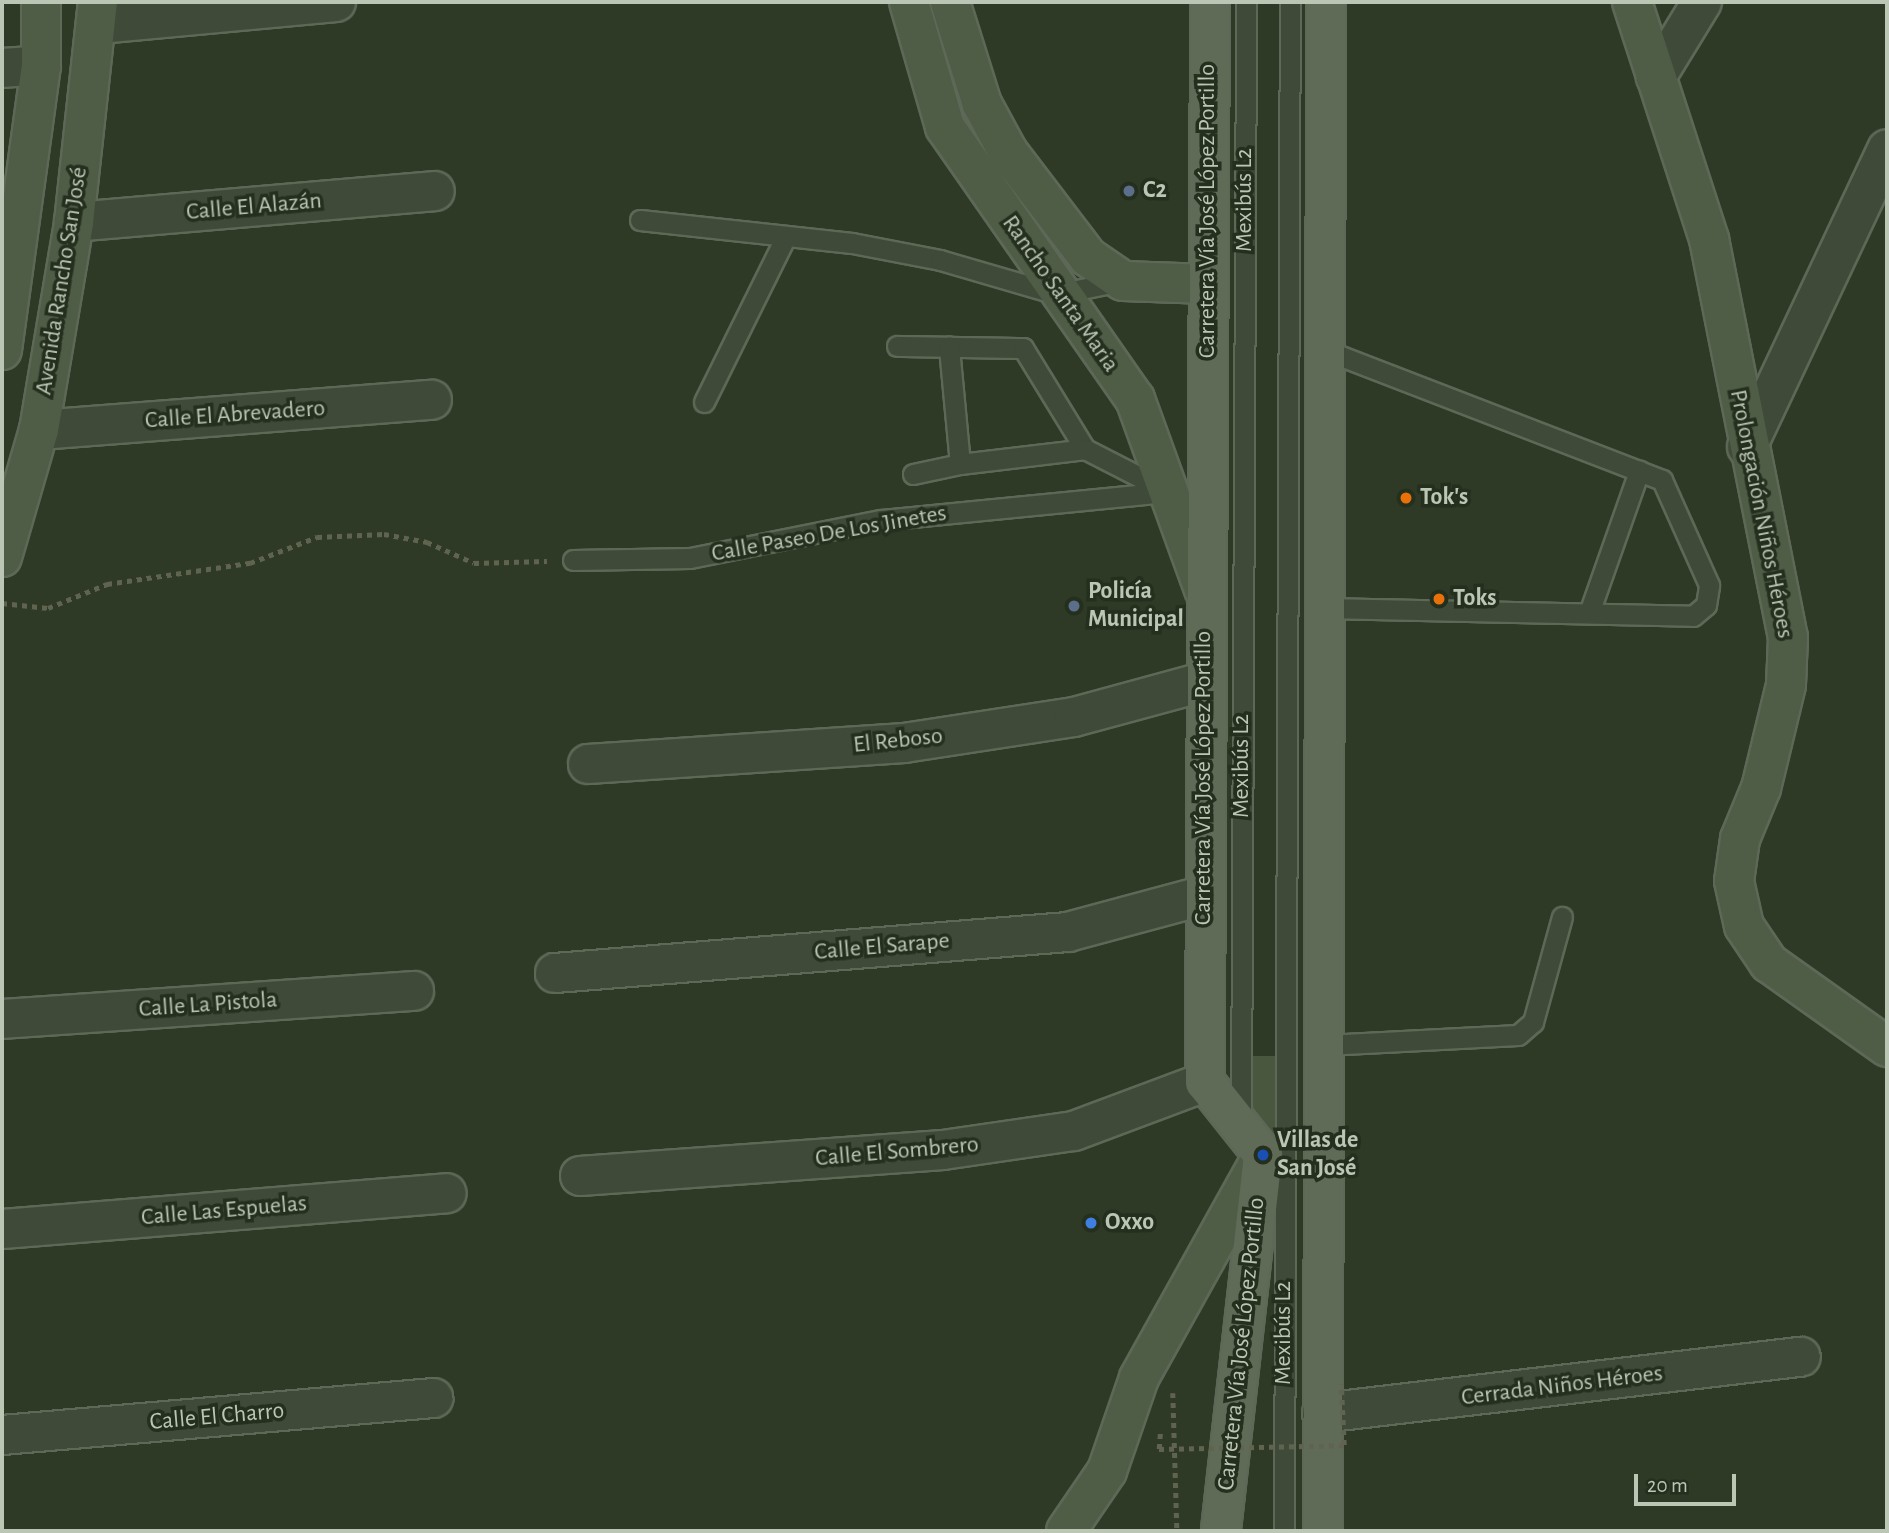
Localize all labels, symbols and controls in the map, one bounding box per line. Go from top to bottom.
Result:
street label: Carretera Vía José López Portillo [1194,64,1222,358]
street label: Mexibús L2 [1231,148,1259,252]
street label: Avenida Rancho San José [30,165,94,397]
place label: C2 [1143,177,1167,205]
marker: C2 [1121,183,1137,199]
street label: Calle El Alazán [185,187,323,227]
street label: Rancho Santa Maria [995,210,1125,378]
street label: Prolongación Niños Héroes [1723,387,1799,641]
street label: Calle El Abrevadero [144,394,326,436]
place label: Tok's [1420,484,1468,512]
marker: Tok's [1398,490,1414,506]
street label: Calle Paseo De Los Jinetes [709,499,949,569]
place label: Policía Municipal [1088,578,1184,634]
place label: Toks [1453,585,1497,613]
marker: Toks [1431,591,1447,607]
marker: Policía Municipal [1066,598,1082,614]
street label: Carretera Vía José López Portillo [1190,631,1218,925]
street label: Mexibús L2 [1228,714,1256,818]
street label: El Reboso [852,722,944,760]
street label: Calle El Sarape [813,927,951,967]
street label: Calle La Pistola [138,986,278,1024]
place label: Villas de San José [1277,1127,1358,1183]
street label: Calle El Sombrero [814,1131,980,1173]
marker: Villas de San José [1255,1147,1271,1163]
street label: Calle Las Espuelas [140,1189,308,1233]
street label: Carretera Vía José López Portillo [1212,1196,1272,1492]
place label: Oxxo [1105,1209,1154,1237]
marker: Oxxo [1083,1215,1099,1231]
street label: Mexibús L2 [1270,1281,1298,1385]
street label: Cerrada Niños Héroes [1460,1359,1664,1413]
street label: Calle El Charro [149,1397,285,1437]
scale bar [1637,1460,1738,1504]
text: 20 m [1647,1475,1688,1496]

